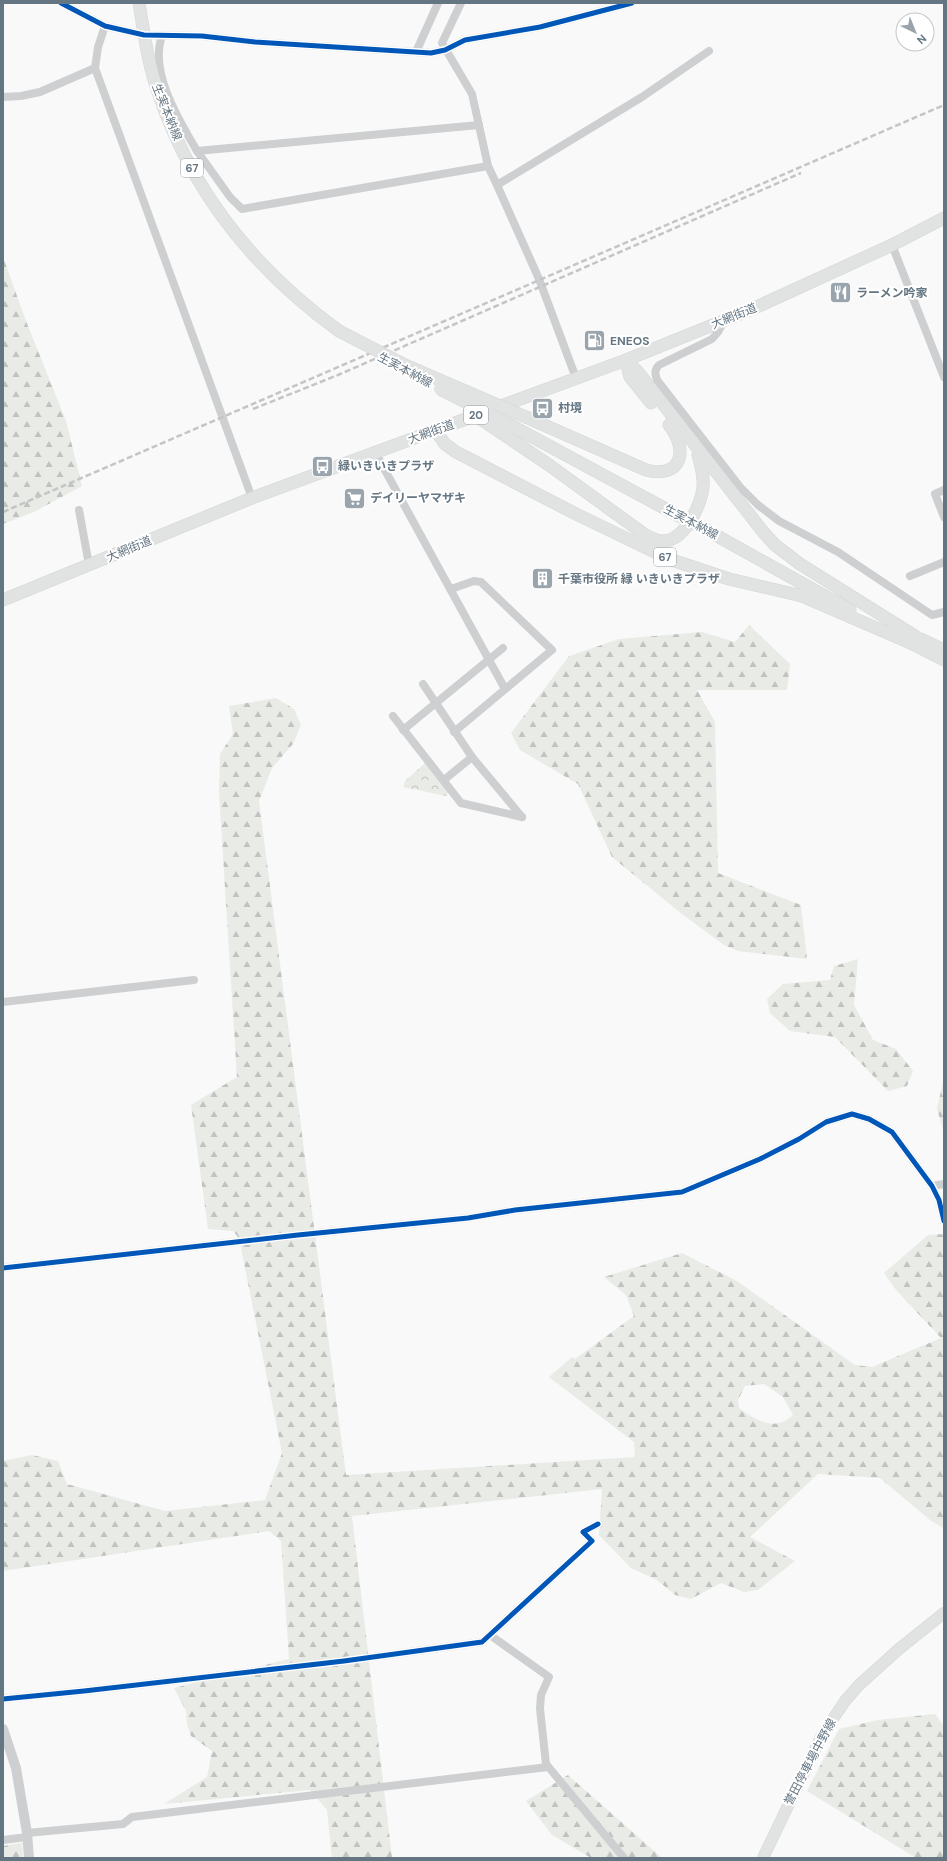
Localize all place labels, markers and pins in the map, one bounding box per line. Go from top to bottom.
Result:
restaurant icon: ラーメン吟家 [827,280,853,306]
place label: ラーメン吟家 [856,285,928,301]
fuel station icon: ENEOS [581,328,607,354]
place label: ENEOS [610,333,649,349]
bus stop icon: 村境 [530,395,556,421]
place label: 村境 [558,400,582,416]
bus stop icon: 緑いきいきプラザ [310,453,336,479]
place label: 緑いきいきプラザ [338,458,434,474]
supermarket icon: デイリーヤマザキ [342,485,368,511]
place label: デイリーヤマザキ [370,490,466,506]
building icon: 千葉市役所 緑 いきいきプラザ [530,566,556,592]
place label: 千葉市役所 緑 いきいきプラザ [558,571,720,587]

